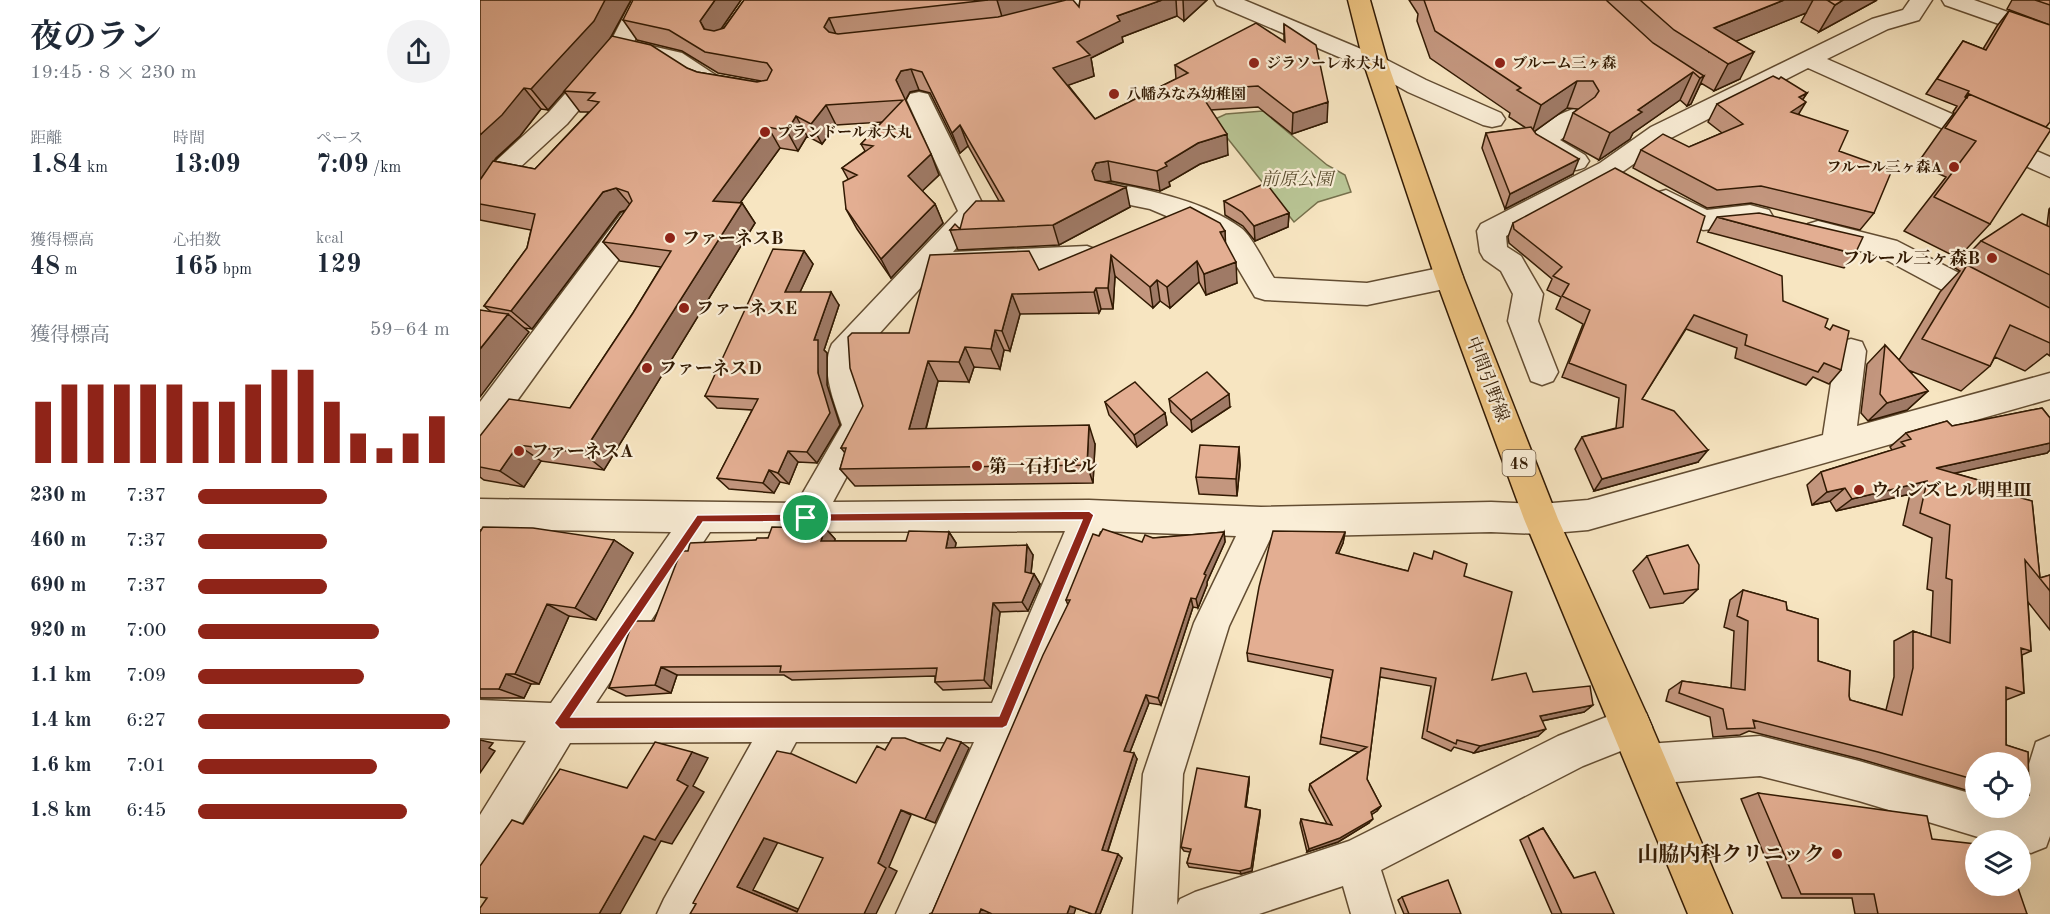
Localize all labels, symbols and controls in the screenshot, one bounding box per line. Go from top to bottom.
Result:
button: share [387,20,450,83]
text: 夜のラン [30,22,162,55]
place label: ジラソーレ永犬丸 [1266,54,1386,72]
place label: ブルーム三ヶ森 [1512,55,1616,72]
marker: ジラソーレ永犬丸 [1247,56,1261,70]
marker: ブルーム三ヶ森 [1493,56,1507,70]
text: 19:45 · 8 × 230 m [30,63,197,83]
place label: 八幡みなみ幼稚園 [1126,86,1246,103]
marker: 八幡みなみ幼稚園 [1107,87,1121,101]
place label: プランドール永犬丸 [777,123,912,141]
marker: プランドール永犬丸 [758,125,772,139]
text: 距離 [30,131,62,147]
text: 時間 [173,131,205,147]
text: ペース [316,131,363,147]
text: 1.84 [30,152,83,178]
text: 13:09 [173,152,241,178]
text: 7:09 [316,152,369,178]
place label: フルール三ヶ森A [1827,159,1942,176]
text: km [83,160,108,176]
text: /km [369,160,401,176]
marker: フルール三ヶ森A [1947,160,1961,174]
park label: 前原公園 [1261,169,1336,189]
place label: ファーネスB [682,228,784,248]
text: kcal [316,231,344,247]
marker: ファーネスB [663,231,677,245]
text: 獲得標高 [30,233,94,249]
text: 心拍数 [173,233,221,249]
place label: フルール三ヶ森B [1842,248,1980,268]
marker: フルール三ヶ森B [1985,251,1999,265]
text: 129 [316,252,361,278]
text: 48 [30,254,60,280]
text: 165 [173,254,218,280]
text: m [60,262,77,278]
text: bpm [218,262,252,278]
place label: ファーネスE [696,298,797,318]
marker: ファーネスE [677,301,691,315]
text: 59–64 m [370,320,450,340]
text: 獲得標高 [30,326,110,346]
street label: 中間引野線 [1463,333,1513,425]
place label: ファーネスD [659,358,762,378]
marker: ファーネスD [640,361,654,375]
place label: ファーネスA [531,441,634,461]
marker: ファーネスA [512,444,526,458]
road number: 48 [1502,450,1536,476]
place label: 第一石打ビル [989,456,1097,476]
marker: 第一石打ビル [970,459,984,473]
place label: ウィンズヒル明里Ⅲ [1871,480,2031,500]
marker: ウィンズヒル明里Ⅲ [1852,483,1866,497]
text: 230 m [30,486,86,506]
text: 7:37 [126,486,166,506]
pin [780,492,831,543]
icon: arrive [789,501,822,534]
text: 460 m [30,531,86,551]
text: 7:37 [126,531,166,551]
text: 690 m [30,576,86,596]
text: 7:37 [126,576,166,596]
text: 920 m [30,621,86,641]
text: 7:00 [126,621,166,641]
text: 1.1 km [30,666,92,686]
text: 7:09 [126,666,166,686]
text: 1.4 km [30,711,92,731]
text: 6:27 [126,711,166,731]
map controls [1965,752,2031,896]
button: locate [1965,752,2031,818]
text: 1.6 km [30,756,92,776]
text: 7:01 [126,756,166,776]
text: 1.8 km [30,801,92,821]
text: 6:45 [126,801,166,821]
button: layers [1965,830,2031,896]
place label: 山脇内科クリニック [1637,843,1825,866]
marker: 山脇内科クリニック [1830,847,1844,861]

